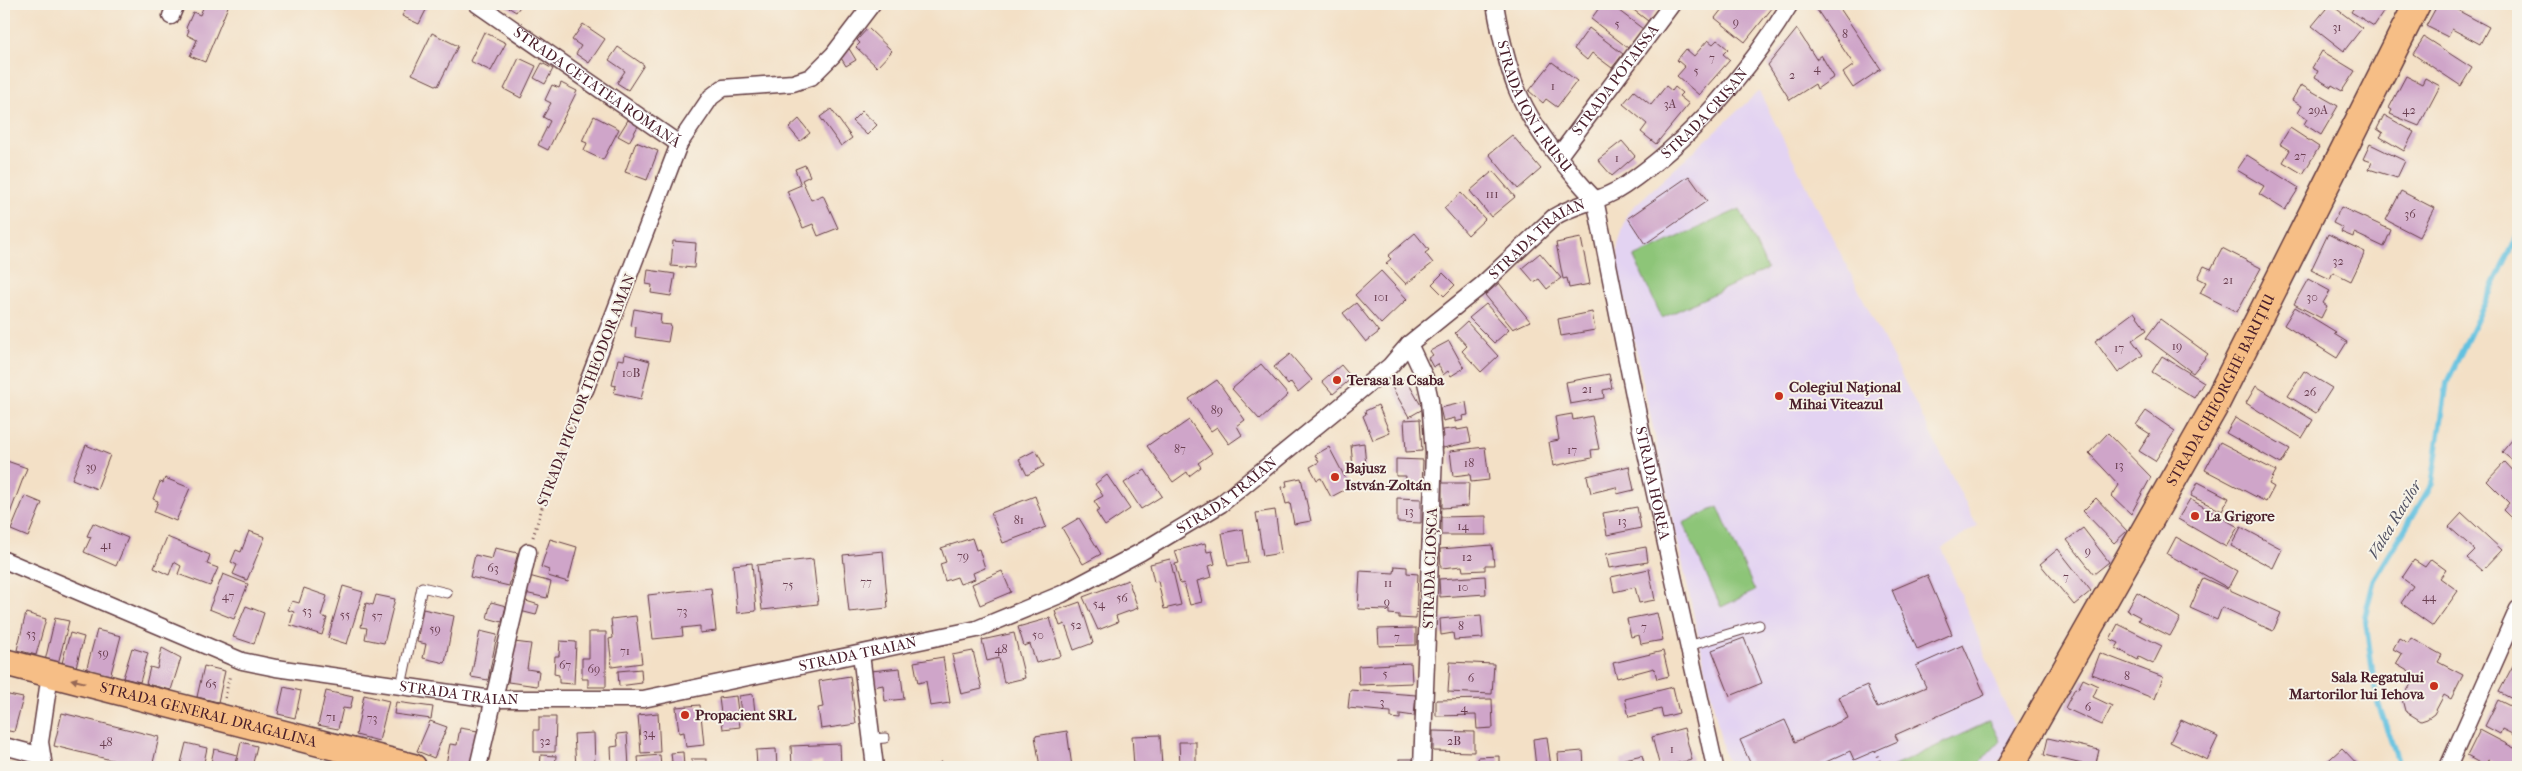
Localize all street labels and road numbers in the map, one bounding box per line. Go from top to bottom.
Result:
street label: STRADA POTAISSA [1568,21,1663,139]
street label: STRADA CETATEA ROMANĂ [510,23,684,152]
street label: STRADA ION I. RUSU [1493,39,1576,176]
street label: STRADA CRIȘAN [1657,64,1752,163]
street label: STRADA TRAIAN [1485,195,1588,283]
street label: STRADA PICTOR THEODOR AMAN [533,270,639,509]
street label: STRADA GHEORGHE BARIȚIU [2162,290,2279,489]
street label: STRADA HOREA [1631,425,1674,542]
street label: STRADA TRAIAN [1173,453,1281,538]
street label: STRADA CLOȘCA [1419,507,1441,629]
street label: STRADA TRAIAN [797,633,919,675]
street label: STRADA TRAIAN [398,677,519,708]
street label: STRADA GENERAL DRAGALINA [98,678,319,751]

